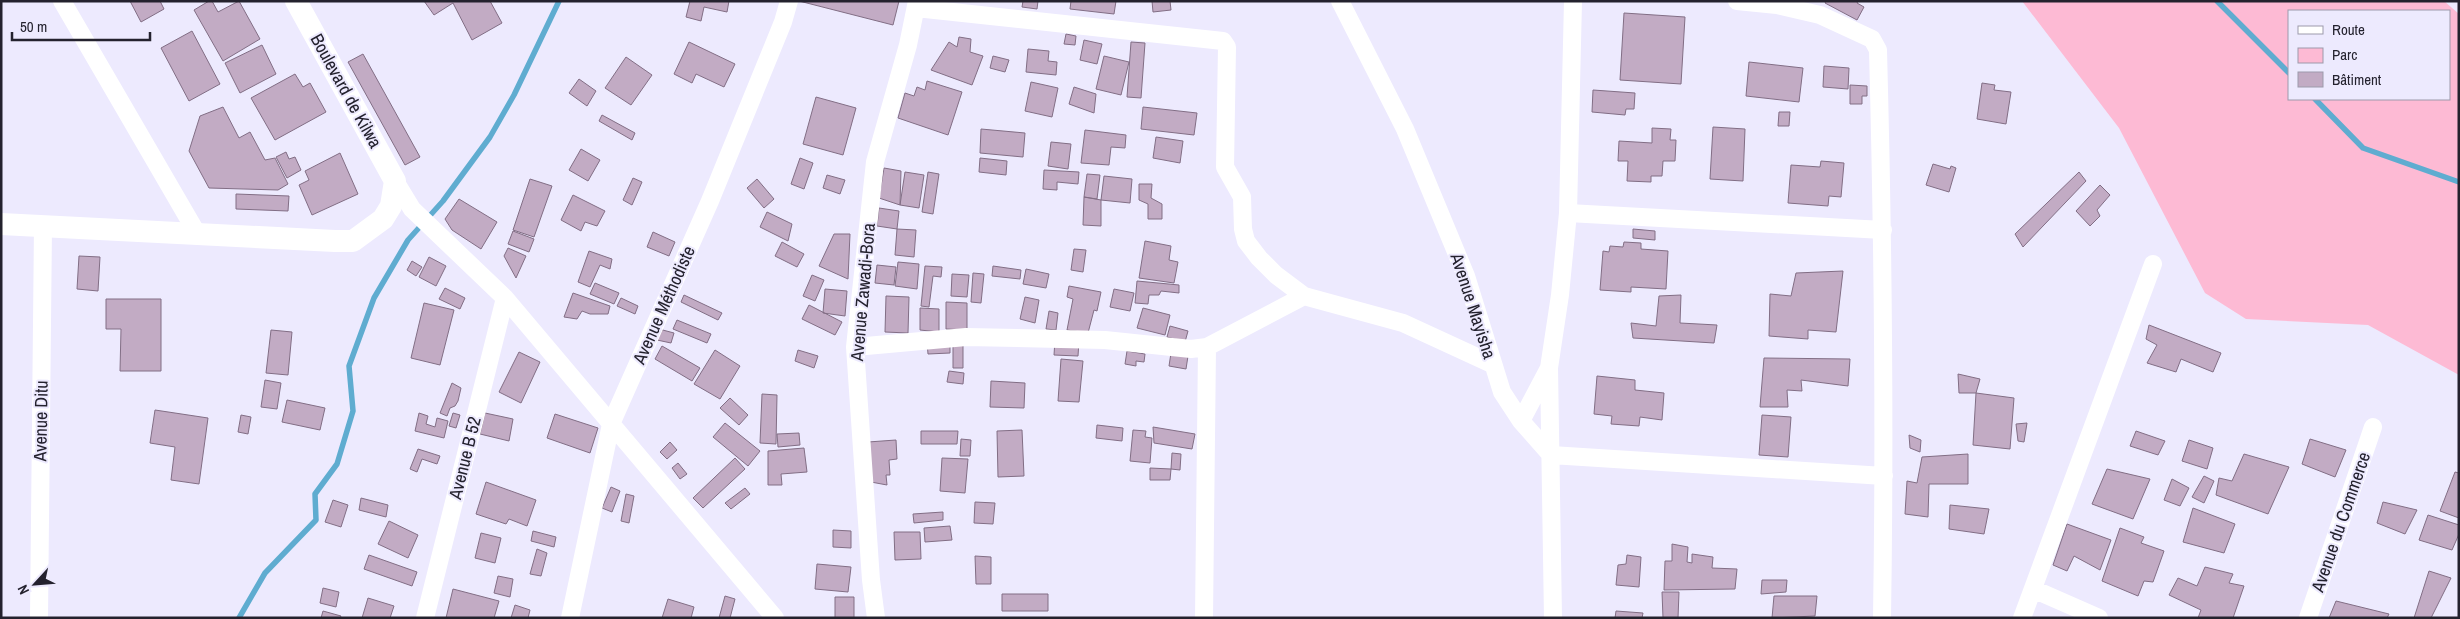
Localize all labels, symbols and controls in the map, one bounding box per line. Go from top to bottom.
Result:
scale bar [12,10,150,42]
legend [2288,10,2450,100]
text: 50 m [20,16,47,37]
text: Route [2332,19,2365,40]
street label: Boulevard de Kilwa [305,29,388,152]
text: Parc [2332,44,2357,65]
text: Bâtiment [2332,69,2382,90]
street label: Avenue Zawadi-Bora [844,222,881,363]
street label: Avenue Méthodiste [626,242,701,369]
street label: Avenue Mayisha [1444,249,1502,362]
street label: Avenue Ditu [27,380,54,463]
street label: Avenue B 52 [442,414,487,503]
street label: Avenue du Commerce [2305,448,2376,596]
north arrow [10,559,60,609]
text: N [13,582,33,597]

